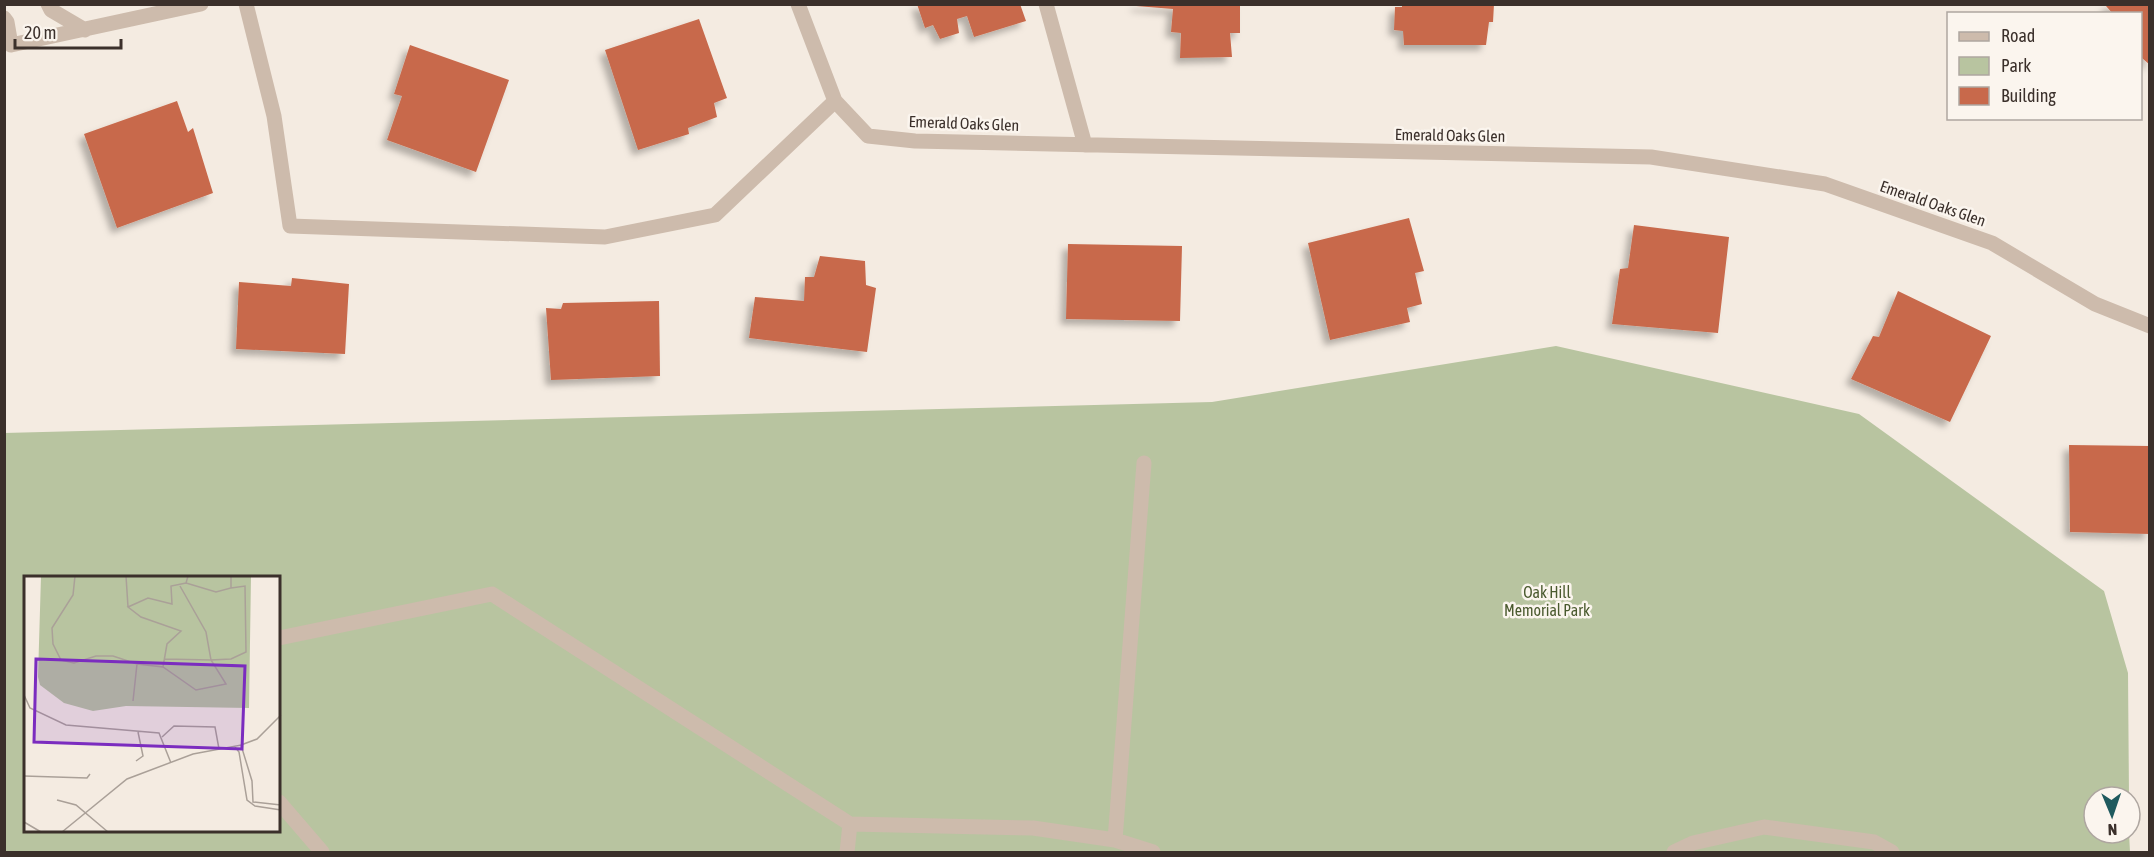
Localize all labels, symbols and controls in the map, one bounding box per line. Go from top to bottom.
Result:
scale bar [15,12,122,50]
legend [1947,12,2142,120]
text: 20 m [24,22,56,43]
text: Road [2001,25,2035,46]
text: Park [2001,55,2031,76]
text: Building [2001,85,2056,106]
street label: Emerald Oaks Glen [908,112,1020,134]
street label: Emerald Oaks Glen [1395,125,1505,145]
street label: Emerald Oaks Glen [1878,176,1988,230]
inset map [24,576,280,833]
park label: Oak Hill Memorial Park [1504,583,1590,619]
north arrow [2082,785,2142,845]
text: N [2107,821,2118,839]

